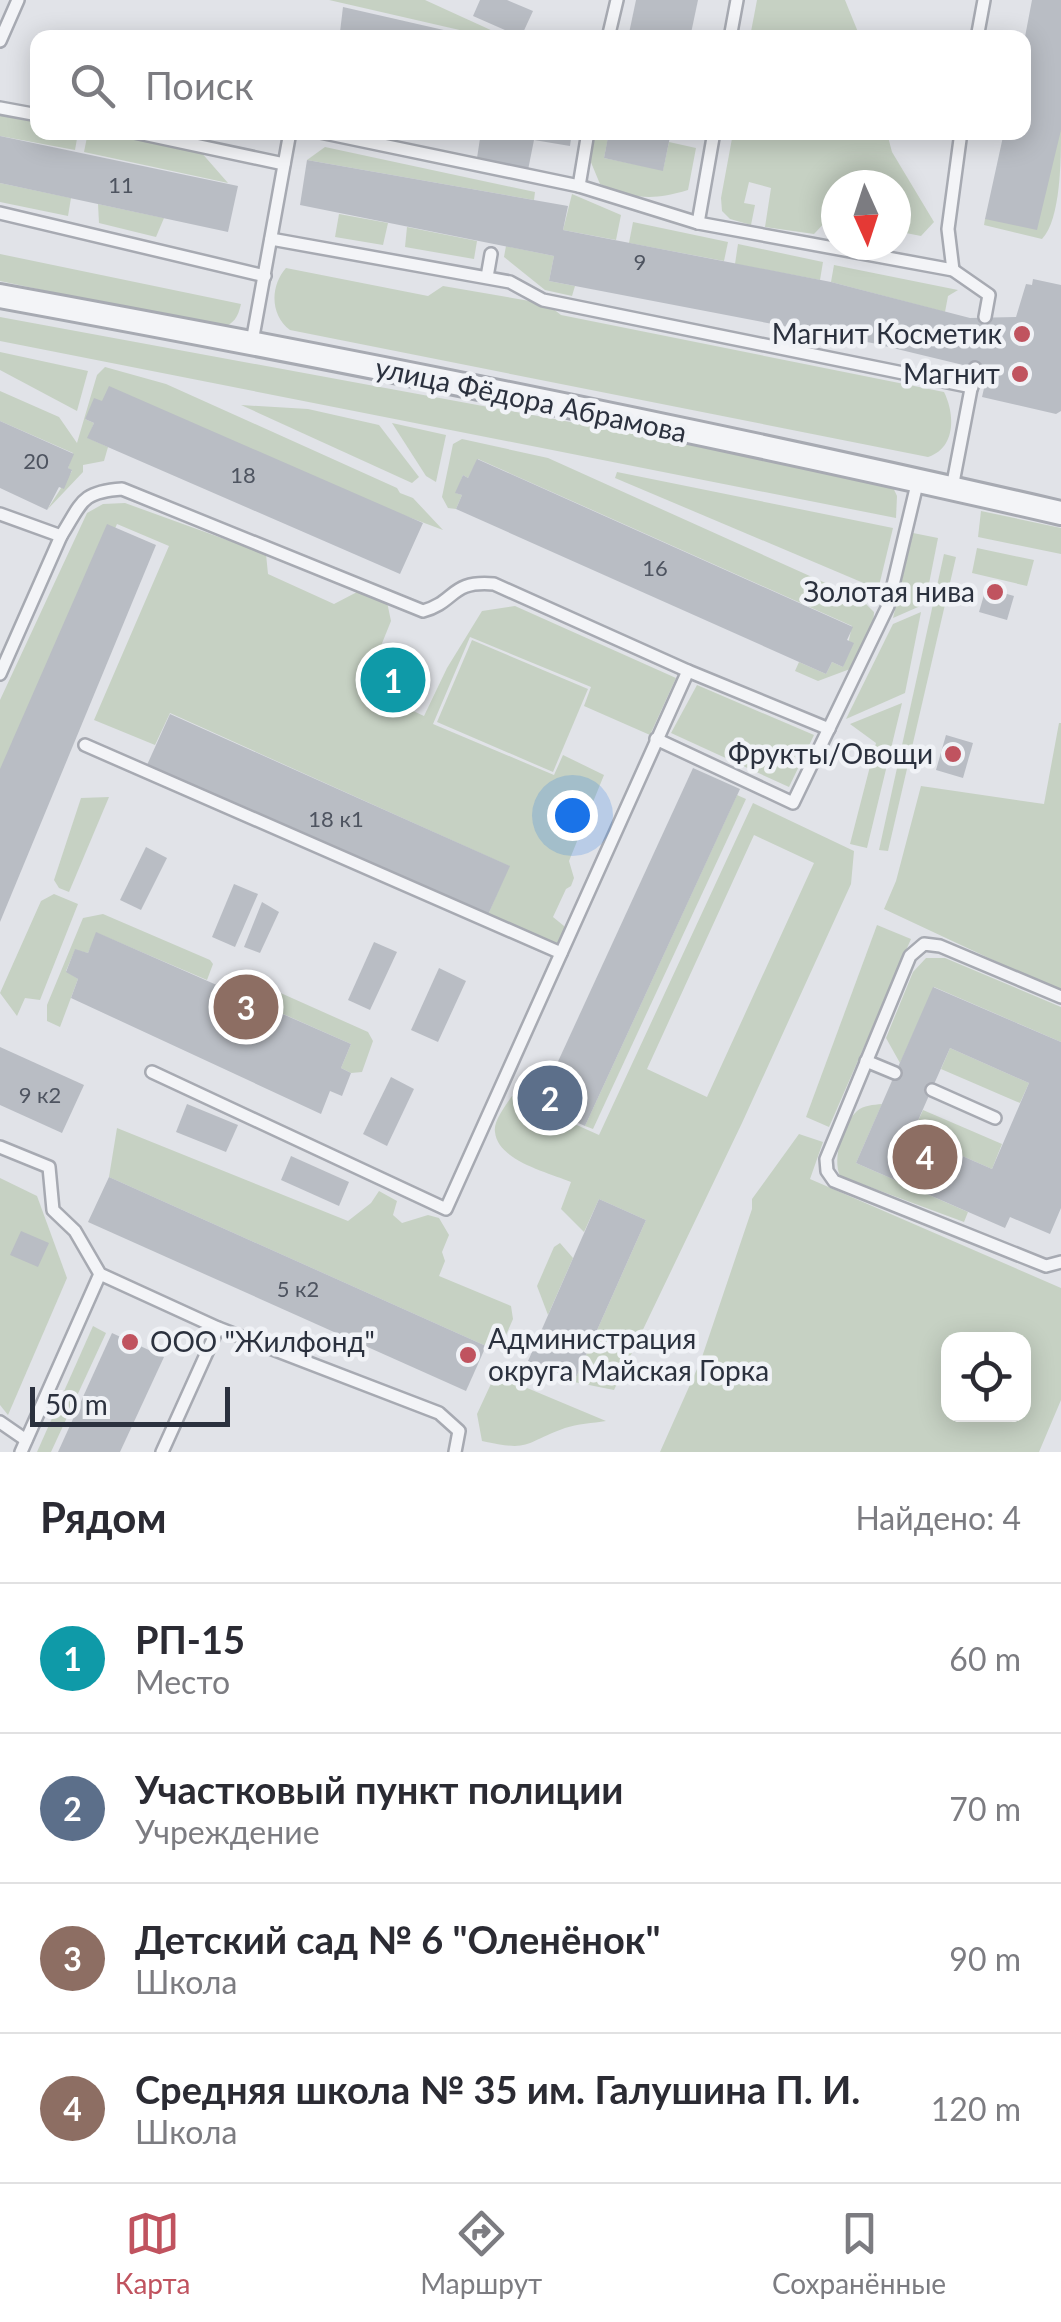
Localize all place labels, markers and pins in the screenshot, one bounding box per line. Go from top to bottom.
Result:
place label: Магнит Косметик [772,316,1002,350]
marker: Магнит Косметик [1011,323,1033,345]
place label: Магнит [903,356,1000,390]
marker: Магнит [1009,363,1031,385]
place label: Золотая нива [803,574,975,608]
marker: Золотая нива [984,581,1006,603]
pin: 1 [360,642,426,718]
place label: Фрукты/Овощи [728,736,933,770]
marker: Фрукты/Овощи [942,743,964,765]
pin: 3 [214,970,278,1044]
pin: 2 [518,1060,582,1136]
pin: 4 [892,1120,958,1194]
place label: Администрация округа Майская Горка [488,1321,769,1387]
place label: ООО "Жилфонд" [150,1324,375,1358]
marker: ООО "Жилфонд" [119,1331,141,1353]
marker: Администрация округа Майская Горка [457,1344,479,1366]

